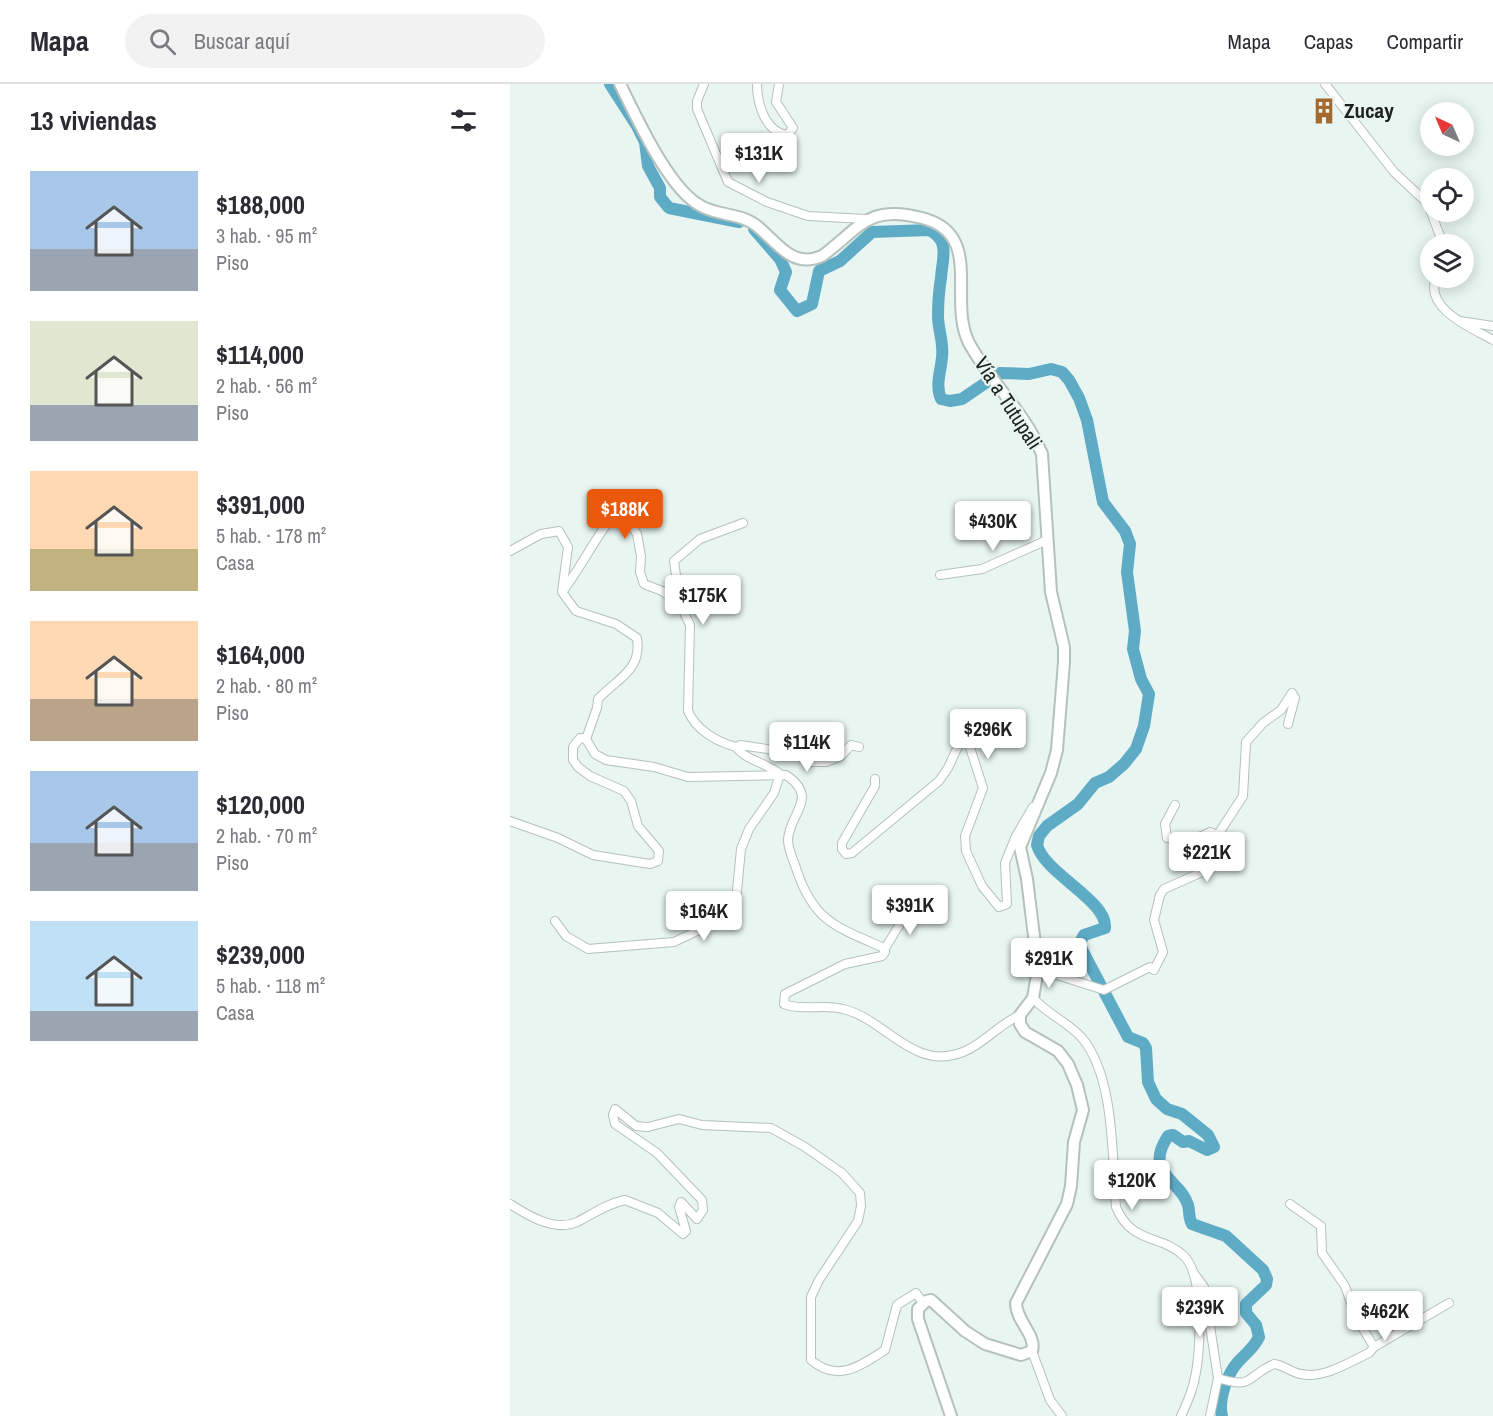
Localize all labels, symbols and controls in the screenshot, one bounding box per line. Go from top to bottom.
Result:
search box [125,14,545,68]
text: Mapa [30,22,89,60]
icon: search [146,25,179,58]
text: Buscar aquí [194,26,290,56]
text: Mapa [1228,27,1271,56]
text: Capas [1304,27,1353,56]
text: Compartir [1386,27,1463,56]
building icon: Zucay [1309,96,1339,126]
place label: Zucay [1344,96,1394,125]
north arrow [1420,102,1474,156]
map controls [1420,102,1474,288]
text: 13 viviendas [30,103,157,138]
icon: filters [447,104,480,137]
pin: $131K [717,133,801,184]
text: $131K [735,139,783,166]
button: locate [1420,168,1474,222]
text: $188,000 [216,187,305,222]
icon: home [78,195,150,267]
text: 3 hab. · 95 m² [216,222,317,249]
button: layers [1420,234,1474,288]
text: Piso [216,249,249,276]
text: $114,000 [216,337,304,372]
icon: home [78,345,150,417]
street label: Vía a Tutupali [968,351,1049,455]
text: 2 hab. · 56 m² [216,372,317,399]
text: Piso [216,399,249,426]
text: $391,000 [216,487,305,522]
pin: $188K [583,489,667,540]
icon: home [78,495,150,567]
text: $188K [601,495,649,522]
pin: $430K [951,501,1035,552]
text: $430K [969,507,1017,534]
text: 5 hab. · 178 m² [216,522,326,549]
text: Casa [216,549,254,576]
pin: $175K [661,575,745,626]
text: $175K [679,581,727,608]
text: $164,000 [216,637,305,672]
icon: home [78,645,150,717]
text: 2 hab. · 80 m² [216,672,317,699]
text: Piso [216,699,249,726]
pin: $296K [946,709,1030,760]
text: $296K [964,715,1012,742]
pin: $114K [765,722,849,773]
text: $114K [783,728,831,755]
text: $120,000 [216,787,305,822]
icon: home [78,795,150,867]
text: 2 hab. · 70 m² [216,822,317,849]
pin: $221K [1165,832,1249,883]
text: $221K [1183,838,1231,865]
text: Piso [216,849,249,876]
pin: $391K [868,885,952,936]
pin: $164K [662,891,746,942]
text: $391K [886,891,934,918]
text: $164K [680,897,728,924]
text: $239,000 [216,937,305,972]
pin: $291K [1007,938,1091,989]
text: $291K [1025,944,1073,971]
icon: home [78,945,150,1017]
text: 5 hab. · 118 m² [216,972,325,999]
text: Casa [216,999,254,1026]
pin: $120K [1090,1160,1174,1211]
text: $120K [1108,1166,1156,1193]
pin: $239K [1158,1287,1242,1338]
pin: $462K [1343,1291,1427,1342]
text: $239K [1176,1293,1224,1320]
text: $462K [1361,1297,1409,1324]

